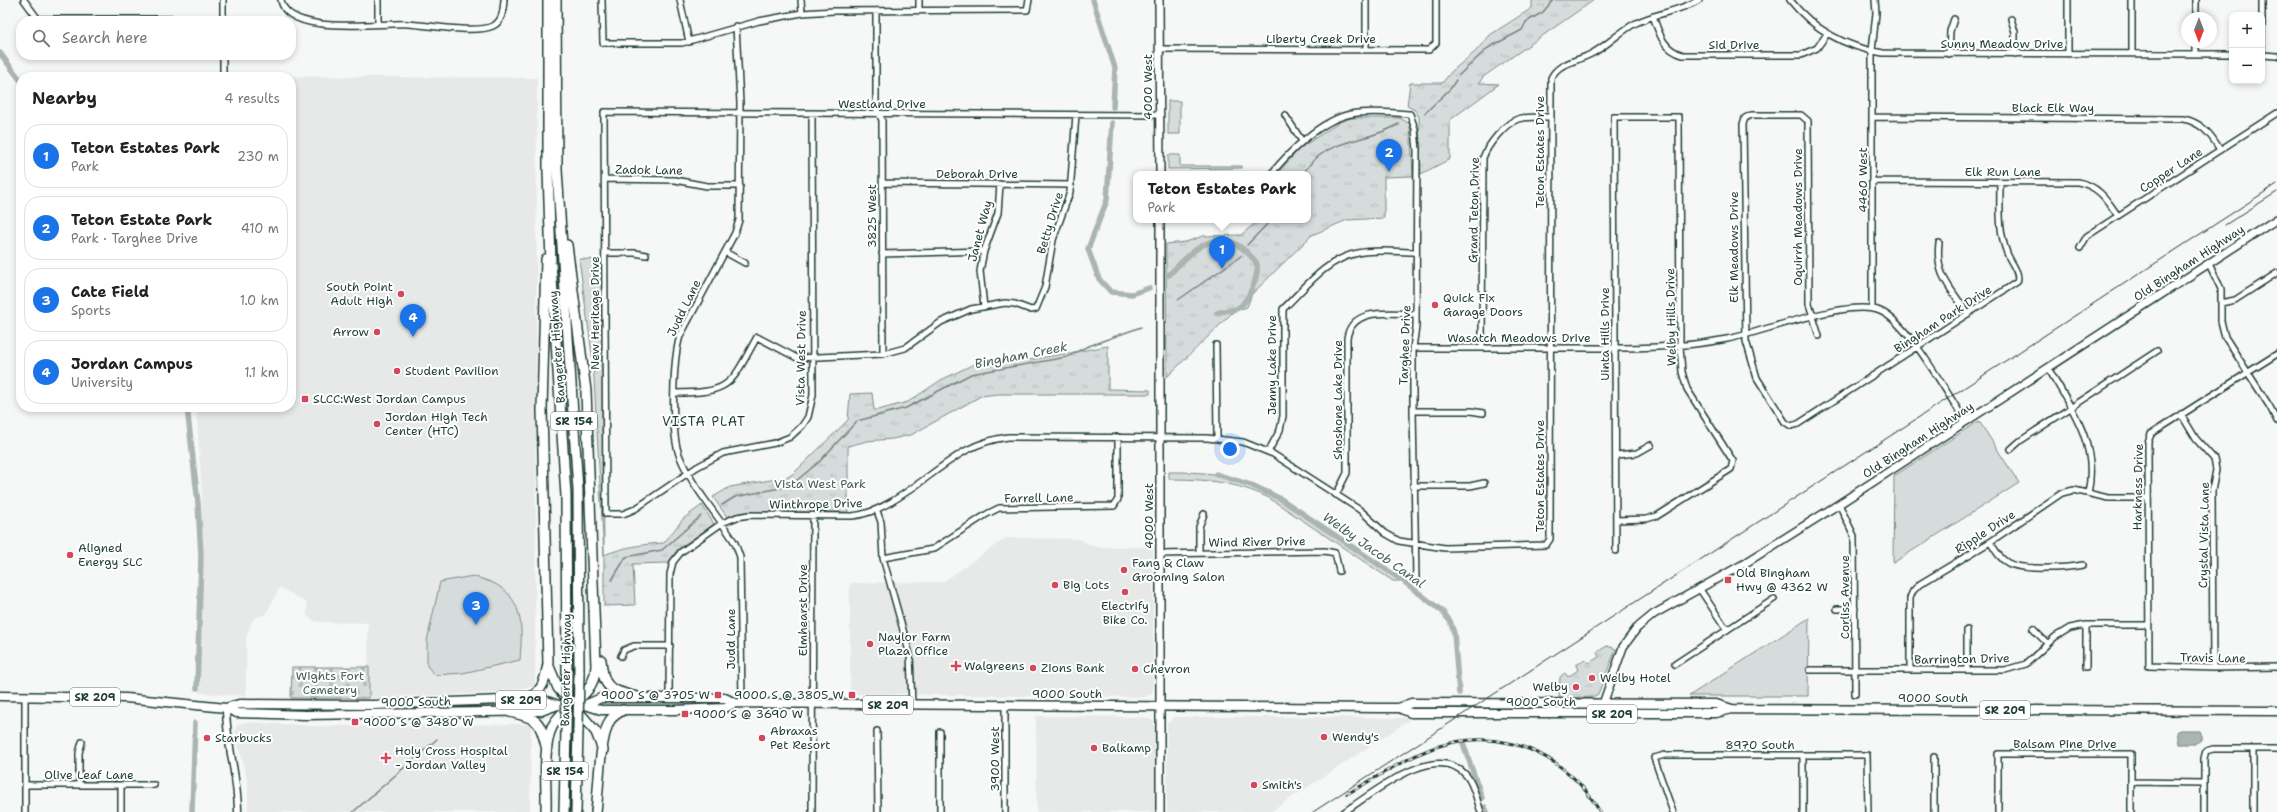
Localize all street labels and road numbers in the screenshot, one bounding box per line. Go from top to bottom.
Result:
street label: Liberty Creek Drive [1266,31,1376,47]
street label: Sunny Meadow Drive [1941,36,2064,52]
street label: Sid Drive [1708,37,1760,53]
street label: 4000 West [1140,54,1156,120]
street label: Westland Drive [838,96,926,112]
street label: Teton Estates Drive [1532,96,1548,208]
street label: Black Elk Way [2012,100,2094,116]
street label: Copper Lane [2136,144,2206,196]
street label: 4460 West [1855,147,1871,213]
street label: Oquirrh Meadows Drive [1790,148,1806,286]
street label: Grand Teton Drive [1465,157,1483,263]
street label: Zadok Lane [615,161,683,179]
street label: Elk Run Lane [1965,164,2041,180]
street label: Deborah Drive [936,166,1018,182]
street label: 3825 West [864,184,880,248]
street label: Betty Drive [1033,190,1067,256]
street label: Elk Meadows Drive [1726,191,1742,303]
street label: Janet Way [964,198,996,264]
street label: Old Bingham Highway [2131,221,2247,305]
street label: New Heritage Drive [587,256,603,370]
street label: Welby Hills Drive [1662,268,1680,366]
street label: Judd Lane [663,277,705,339]
street label: Bingham Park Drive [1891,281,1995,357]
street label: Uinta Hills Drive [1597,287,1613,381]
street label: Bangerter Highway [545,290,569,404]
street label: Targhee Drive [1396,305,1414,385]
street label: Vista West Drive [792,310,810,406]
street label: Jenny Lake Drive [1264,315,1280,415]
street label: Wasatch Meadows Drive [1447,330,1591,346]
street label: Shoshone Lake Drive [1330,340,1346,460]
street label: Old Bingham Highway [1860,398,1976,482]
road number: SR 154 [551,412,597,430]
street label: Teton Estates Drive [1532,420,1548,532]
street label: Harkness Drive [2129,443,2147,531]
street label: Crystal Vista Lane [2195,482,2213,588]
street label: 4000 West [1141,483,1157,549]
street label: Farrell Lane [1004,489,1074,507]
street label: Winthrope Drive [769,495,863,513]
street label: Ripple Drive [1952,506,2018,557]
street label: Wind River Drive [1208,533,1306,551]
street label: Corliss Avenue [1837,555,1853,639]
street label: Elmhearst Drive [795,564,811,656]
street label: Judd Lane [723,608,739,670]
street label: Bangerter Highway [557,613,575,727]
street label: Travis Lane [2180,649,2246,667]
street label: Barrington Drive [1914,650,2010,668]
street label: 9000 South [1032,686,1102,702]
road number: SR 209 [70,688,120,706]
street label: 9000 South [1898,690,1968,706]
road number: SR 209 [496,691,546,709]
street label: 9000 South [381,693,451,711]
street label: 9000 South [1506,694,1576,710]
road number: SR 209 [863,696,913,714]
road number: SR 209 [1980,701,2030,719]
road number: SR 209 [1587,705,1637,723]
street label: 3900 West [987,726,1003,792]
street label: Balsam Pine Drive [2013,736,2117,752]
street label: 8970 South [1725,737,1795,753]
road number: SR 154 [542,762,588,780]
street label: Olive Leaf Lane [44,767,134,783]

